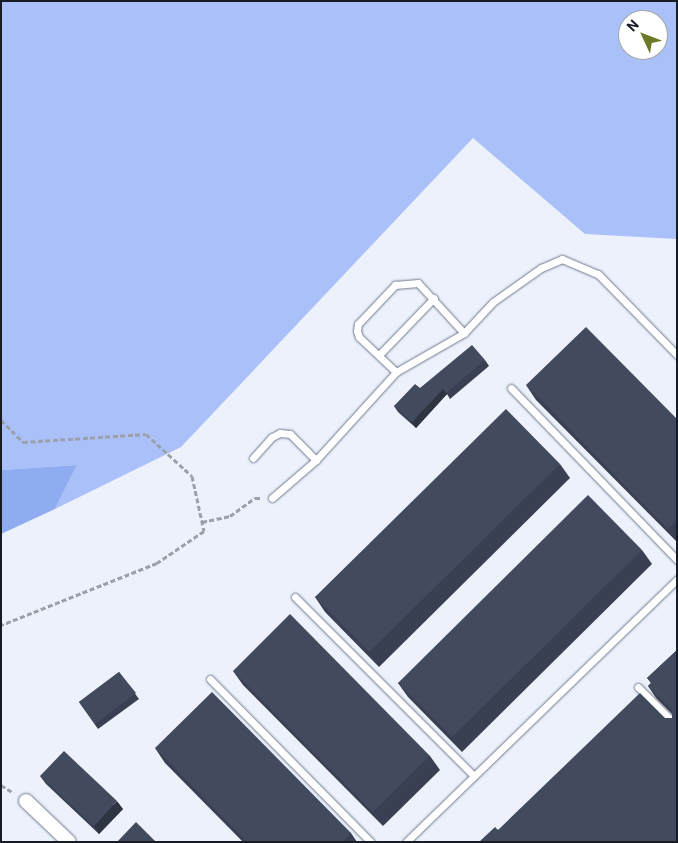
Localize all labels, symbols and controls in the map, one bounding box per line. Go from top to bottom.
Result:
north arrow [618,10,668,60]
text: N [624,16,642,35]

